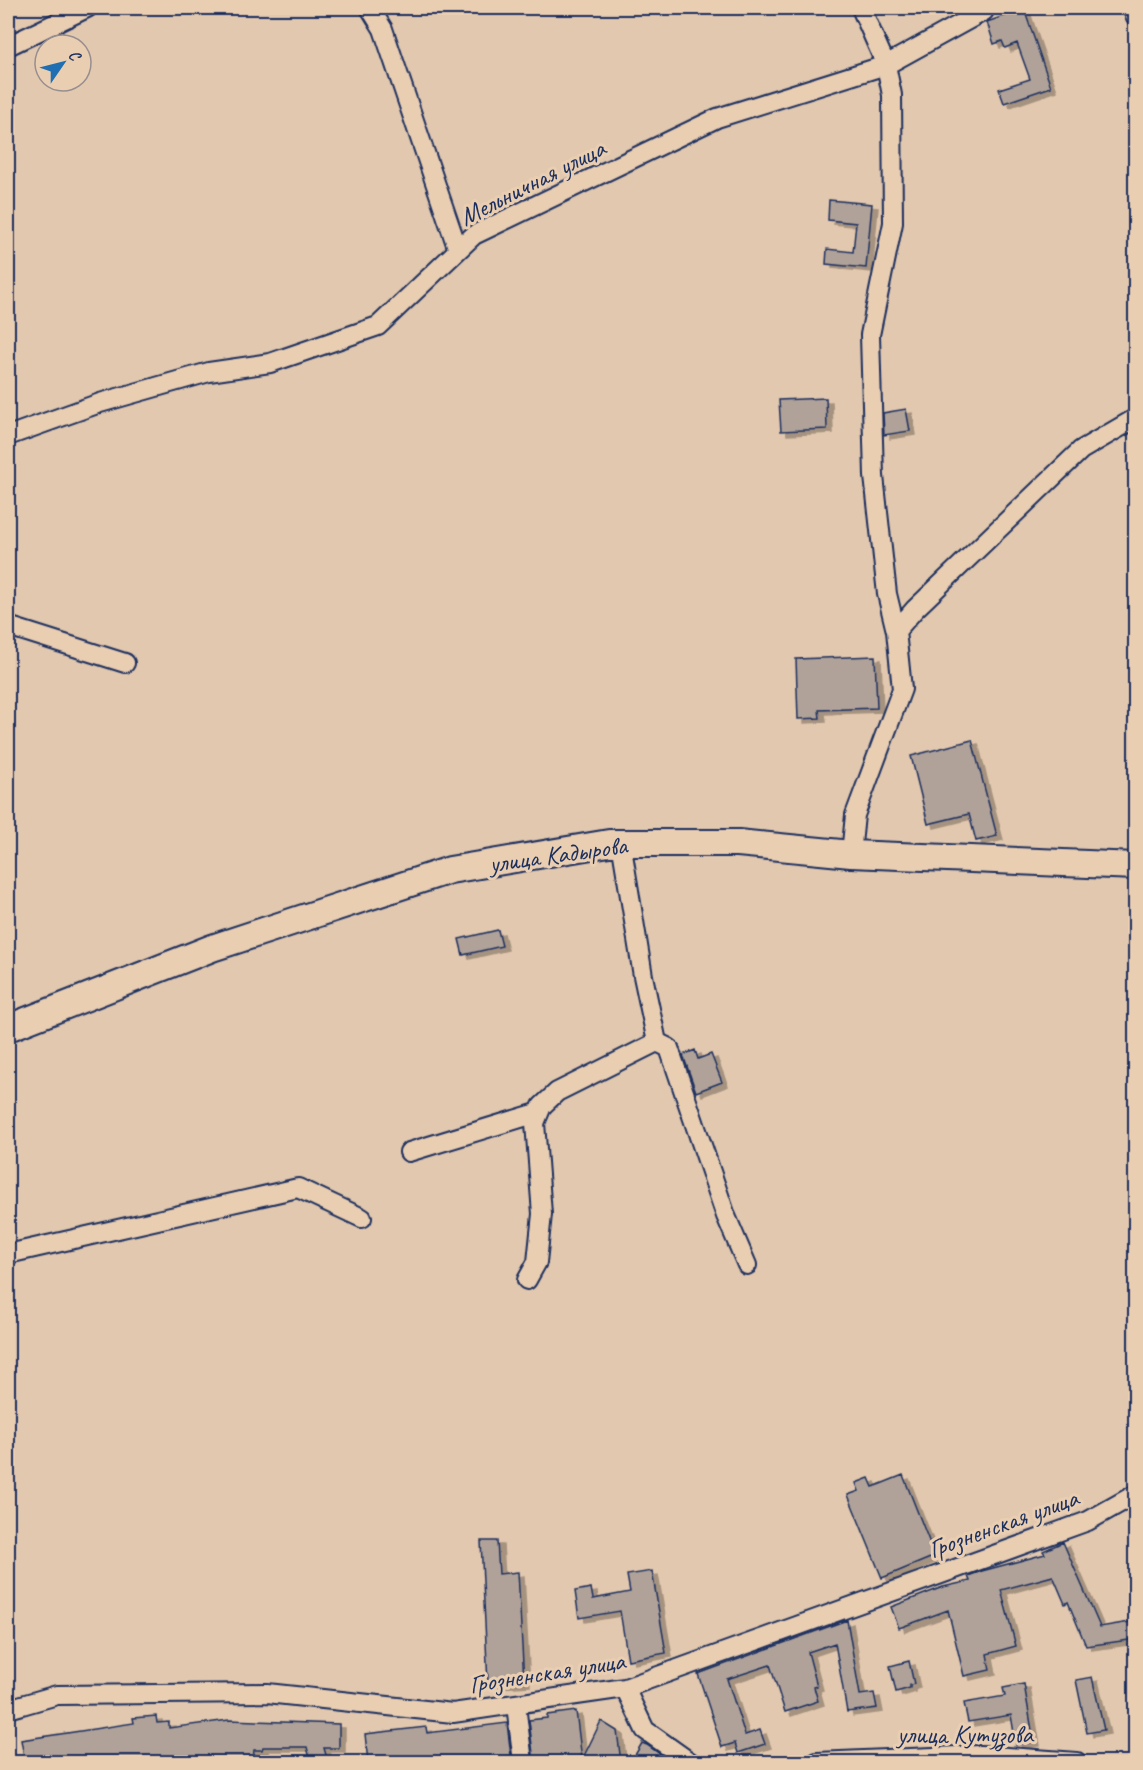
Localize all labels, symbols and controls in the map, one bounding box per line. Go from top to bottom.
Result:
north arrow [33,33,93,93]
text: С [64,46,86,66]
street label: Мельничная улица [454,131,612,233]
street label: улица Кадырова [485,828,631,881]
street label: Грозненская улица [924,1481,1084,1566]
street label: Грозненская улица [467,1644,629,1701]
street label: улица Кутузова [895,1718,1035,1752]

